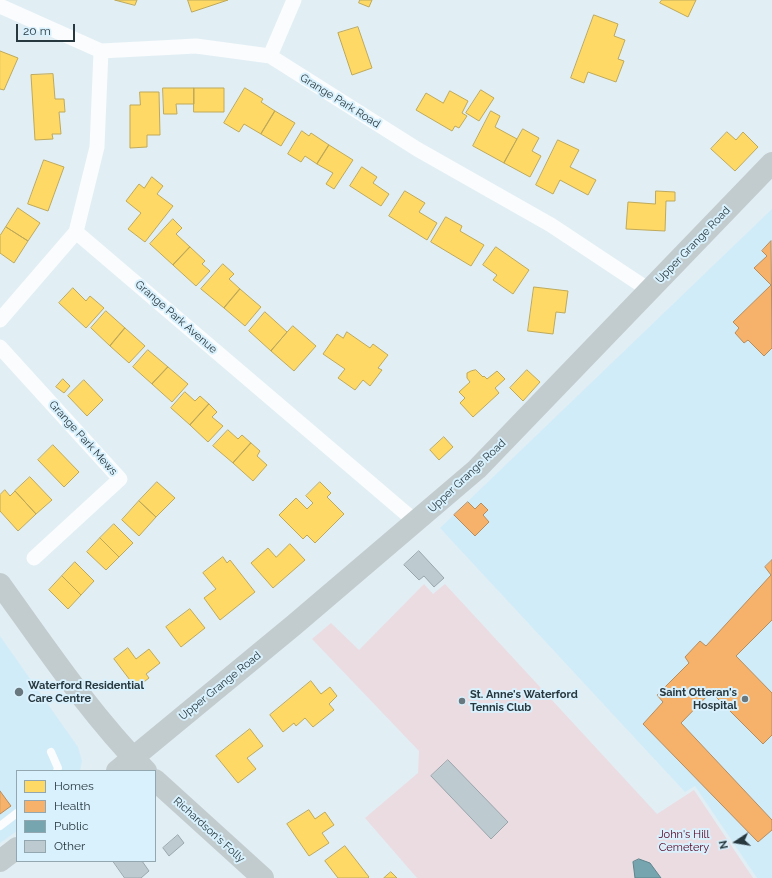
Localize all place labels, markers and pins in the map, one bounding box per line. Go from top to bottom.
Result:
place label: Waterford Residential Care Centre [28,679,144,705]
marker: Waterford Residential Care Centre [13,686,25,698]
place label: Saint Otteran's Hospital [659,686,737,712]
place label: St. Anne's Waterford Tennis Club [470,688,578,714]
marker: Saint Otteran's Hospital [740,694,750,704]
marker: St. Anne's Waterford Tennis Club [457,696,467,706]

